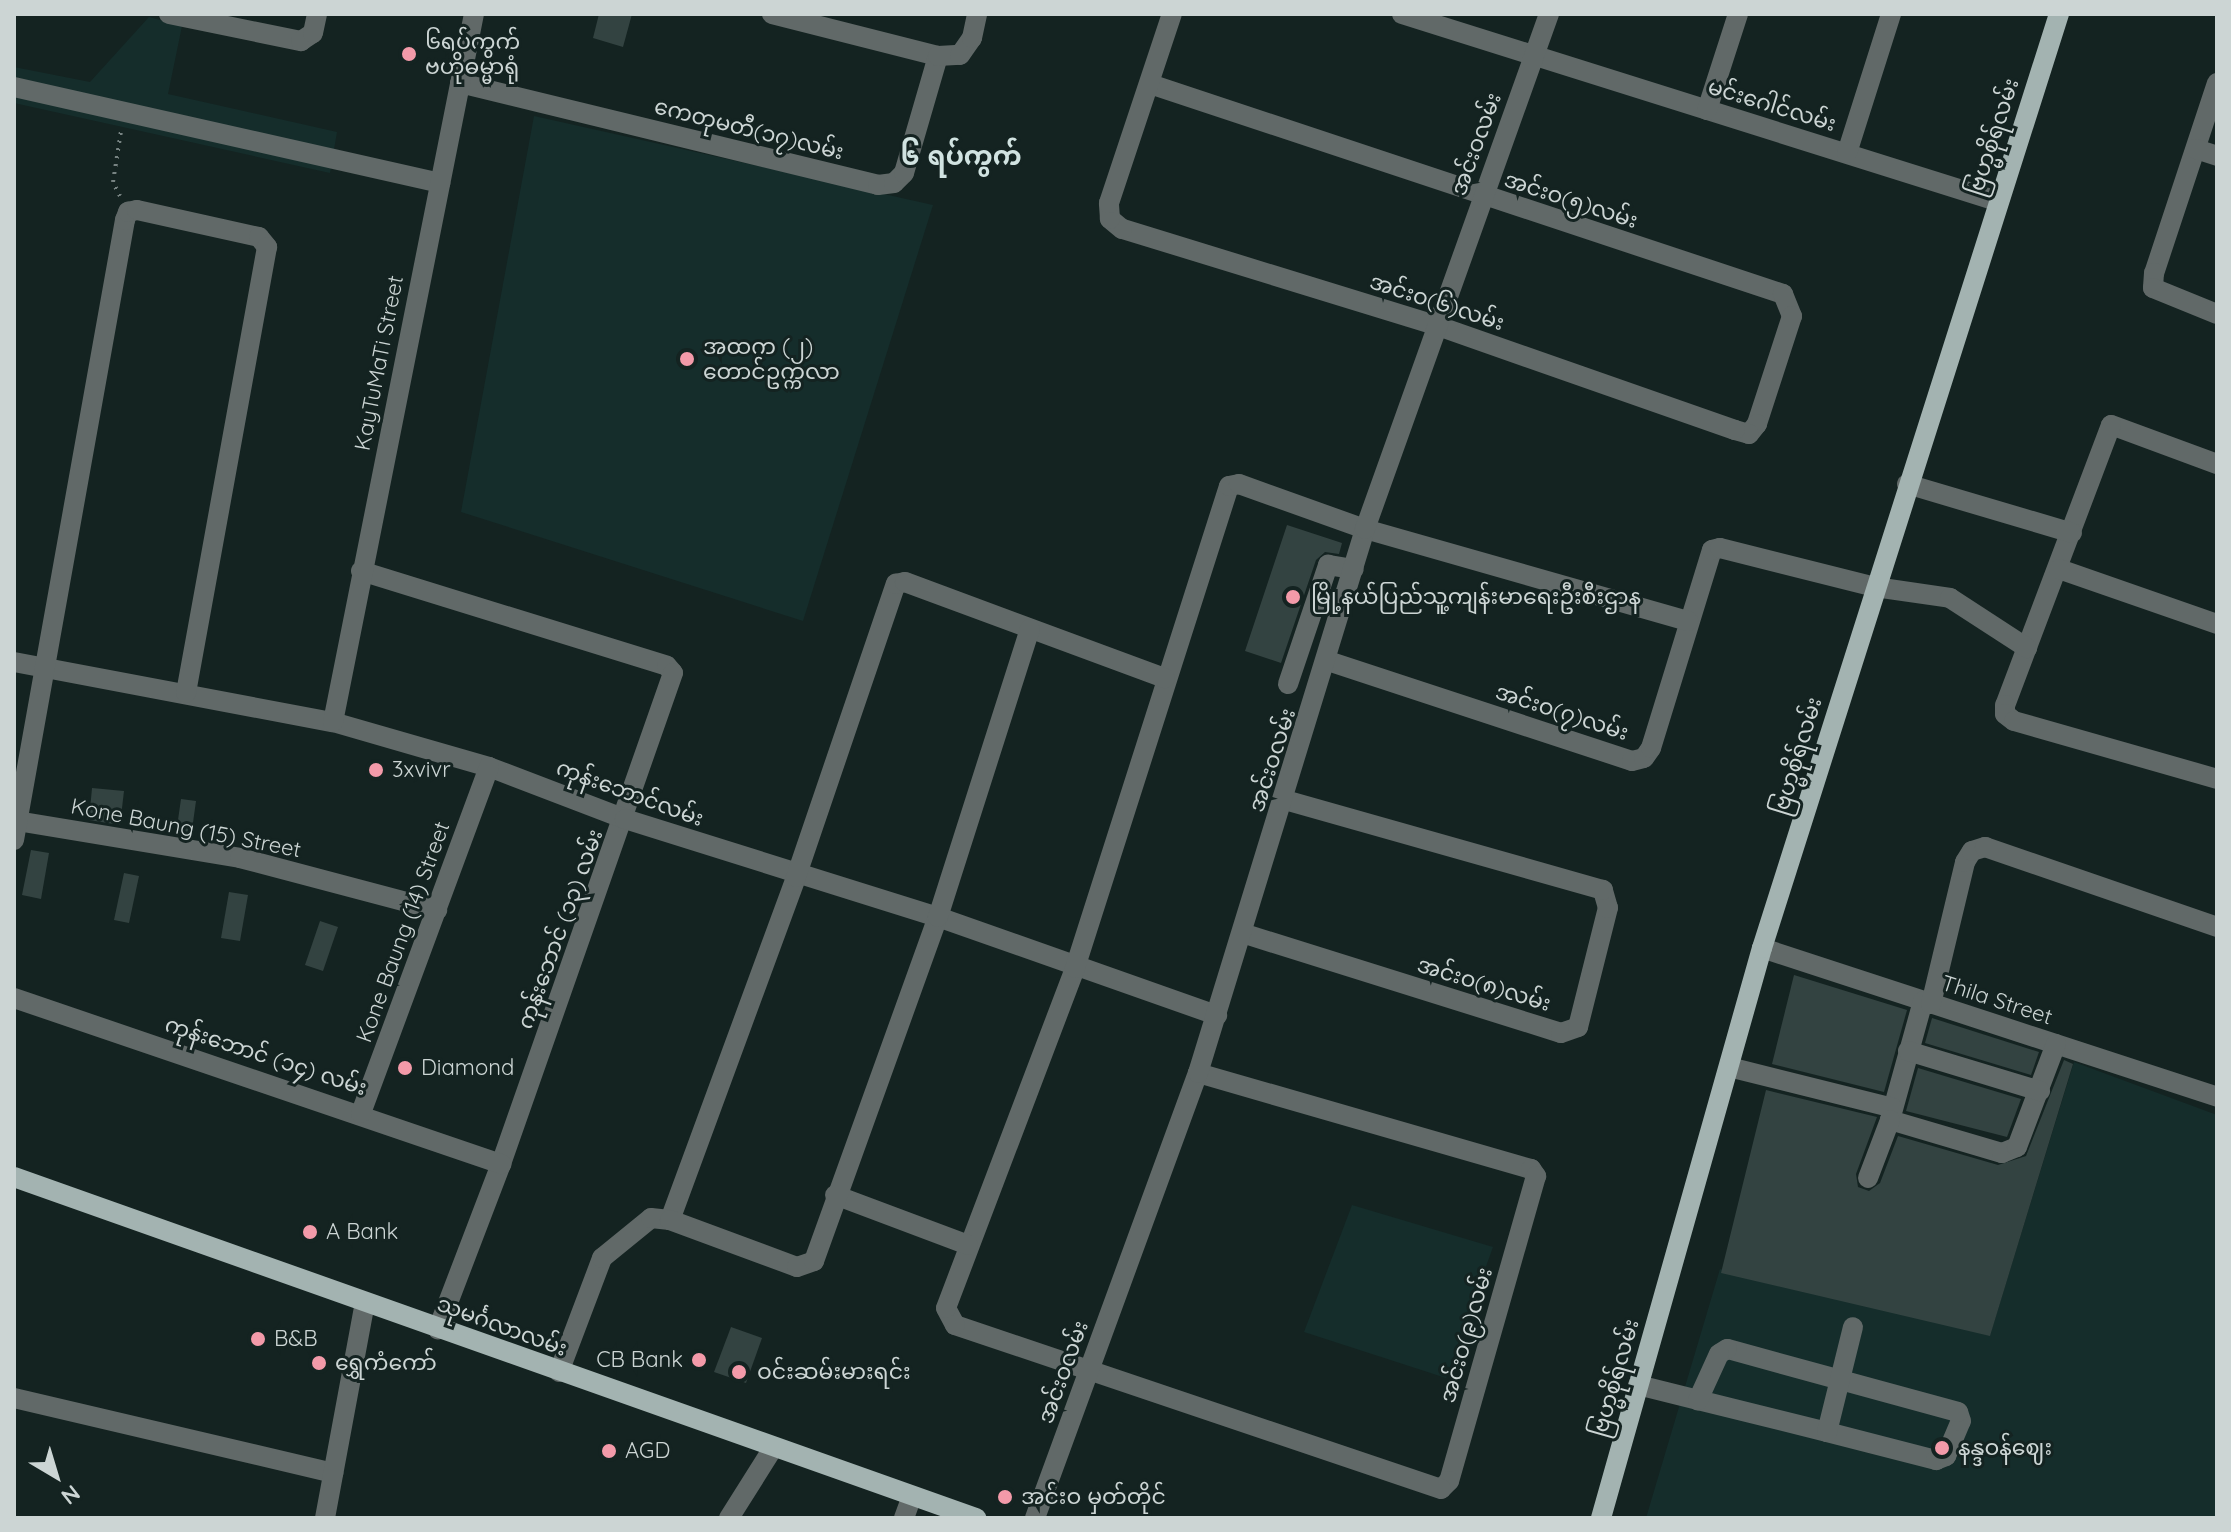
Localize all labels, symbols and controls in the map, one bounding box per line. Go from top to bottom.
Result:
place label: ၆ရပ်ကွက် ဗဟိုဓမ္မာရုံ [425,28,520,80]
marker: ၆ရပ်ကွက် ဗဟိုဓမ္မာရုံ [400,45,418,63]
street label: မင်းဂေါင်လမ်း [1705,73,1839,137]
street label: ဗြဟ္မစိုရ်လမ်း [1962,75,2024,199]
street label: အင်းဝလမ်း [1445,89,1507,199]
street label: ကေတုမတီ(၁၇)လမ်း [652,93,846,165]
district label: ၆ ရပ်ကွက် [900,140,1022,172]
street label: အင်းဝ(၅)လမ်း [1501,166,1641,234]
street label: အင်းဝ(၆)လမ်း [1366,268,1508,336]
street label: KayTuMaTi Street [349,273,409,453]
place label: အထက (၂) တောင်ဥက္ကလာ [703,333,840,384]
marker: အထက (၂) တောင်ဥက္ကလာ [678,350,696,368]
place label: မြို့နယ်ပြည်သူ့ကျန်းမာရေးဦးစီးဌာန [1311,584,1641,610]
marker: မြို့နယ်ပြည်သူ့ကျန်းမာရေးဦးစီးဌာန [1282,586,1304,608]
street label: အင်းဝ(၇)လမ်း [1492,678,1632,746]
street label: ဗြဟ္မစိုရ်လမ်း [1767,694,1827,818]
street label: အင်းဝလမ်း [1243,705,1301,815]
street label: ကုန်းဘောင်လမ်း [553,754,707,832]
place label: 3xvivr [392,757,451,783]
marker: 3xvivr [367,761,385,779]
street label: Kone Baung (15) Street [69,793,303,863]
street label: Kone Baung (14) Street [351,818,455,1046]
street label: ကုန်းဘောင် (၁၃) လမ်း [512,826,608,1032]
street label: အင်းဝ(၈)လမ်း [1414,951,1554,1017]
street label: Thila Street [1938,970,2056,1030]
street label: ကုန်းဘောင် (၁၄) လမ်း [162,1011,370,1101]
place label: Diamond [421,1055,514,1081]
marker: Diamond [396,1059,414,1077]
place label: A Bank [326,1219,398,1245]
marker: A Bank [301,1223,319,1241]
street label: အင်းဝ(၉)လမ်း [1434,1264,1498,1406]
street label: သုမင်္ဂလာလမ်း [433,1290,571,1362]
street label: ဗြဟ္မစိုရ်လမ်း [1586,1316,1644,1440]
street label: အင်းဝလမ်း [1032,1317,1094,1427]
place label: B&B [274,1326,318,1352]
marker: B&B [249,1330,267,1348]
place label: CB Bank [596,1347,683,1373]
place label: ရွှေကံကော် [335,1350,437,1376]
marker: CB Bank [690,1351,708,1369]
marker: ရွှေကံကော် [310,1354,328,1372]
place label: ဝင်းဆမ်းမားရင်း [757,1359,911,1385]
marker: ဝင်းဆမ်းမားရင်း [728,1361,750,1383]
place label: နန္ဒဝန်ဈေး [1958,1435,2052,1461]
north arrow [16,1436,96,1516]
place label: AGD [625,1438,670,1464]
marker: နန္ဒဝန်ဈေး [1933,1439,1951,1457]
marker: AGD [600,1442,618,1460]
text: N [56,1479,86,1511]
place label: အင်းဝ မှတ်တိုင် [1021,1484,1166,1510]
marker: အင်းဝ မှတ်တိုင် [996,1488,1014,1506]

